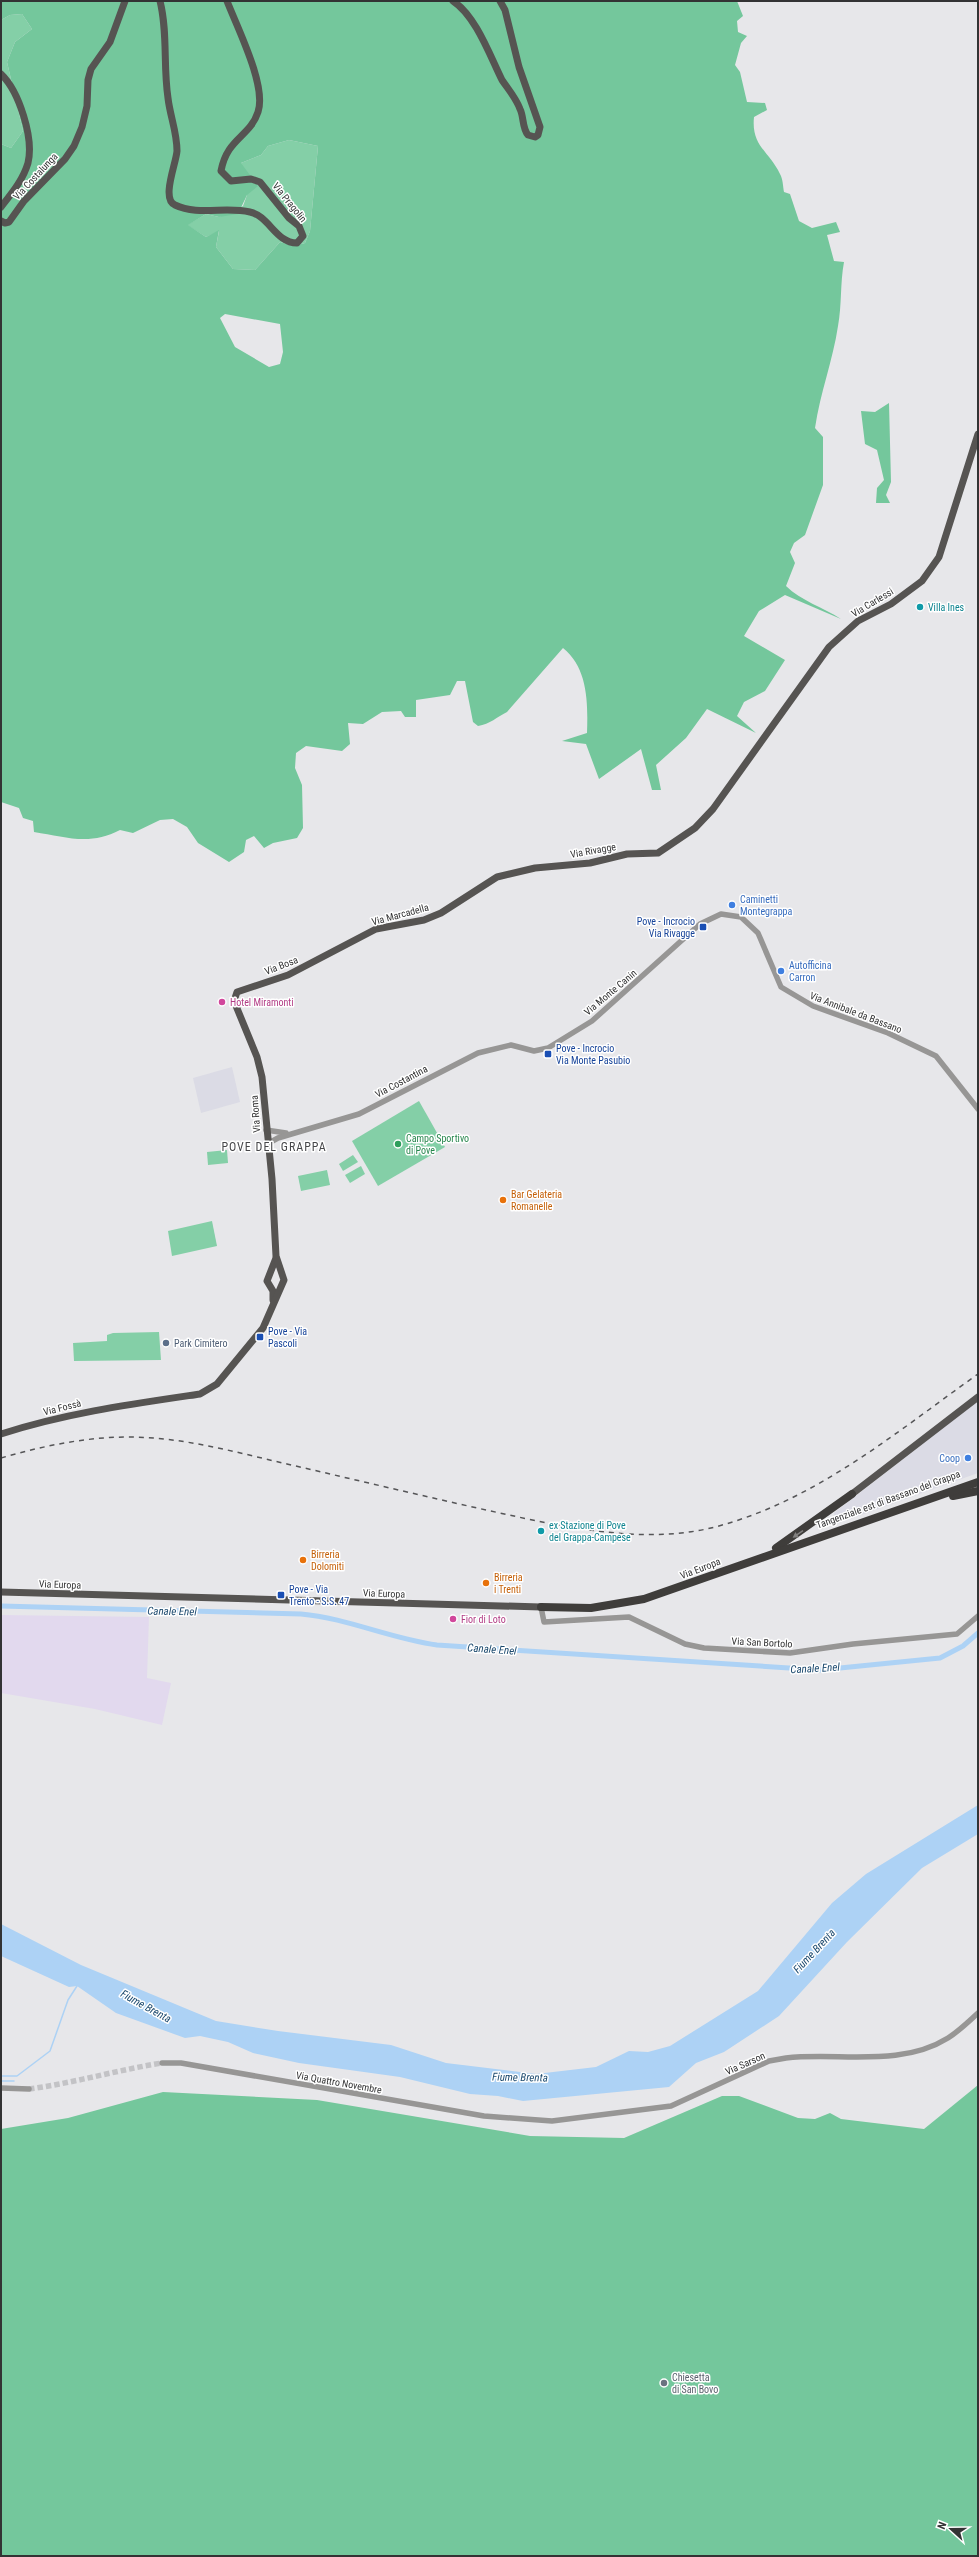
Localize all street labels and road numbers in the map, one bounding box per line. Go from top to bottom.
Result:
street label: Via Costalunga [11,151,60,202]
street label: Via Pragolin [270,180,309,224]
street label: Via Carlessi [849,586,895,619]
street label: Via Rivagge [569,841,617,860]
street label: Via Marcadella [370,902,430,927]
street label: Via Bosa [263,954,300,977]
street label: Via Monte Canin [582,967,639,1017]
street label: Via Annibale da Bassano [808,990,903,1035]
street label: Via Costantina [373,1063,429,1100]
street label: Via Roma [249,1095,262,1133]
street label: Via Fossà [42,1397,82,1417]
street label: Tangenziale est di Bassano del Grappa [815,1468,962,1531]
street label: Via Europa [678,1556,722,1581]
street label: Via Europa [39,1578,82,1591]
street label: Via Europa [363,1587,406,1600]
street label: Via San Bortolo [731,1635,793,1650]
street label: Via Sarson [724,2050,767,2077]
street label: Via Quattro Novembre [295,2070,383,2096]

